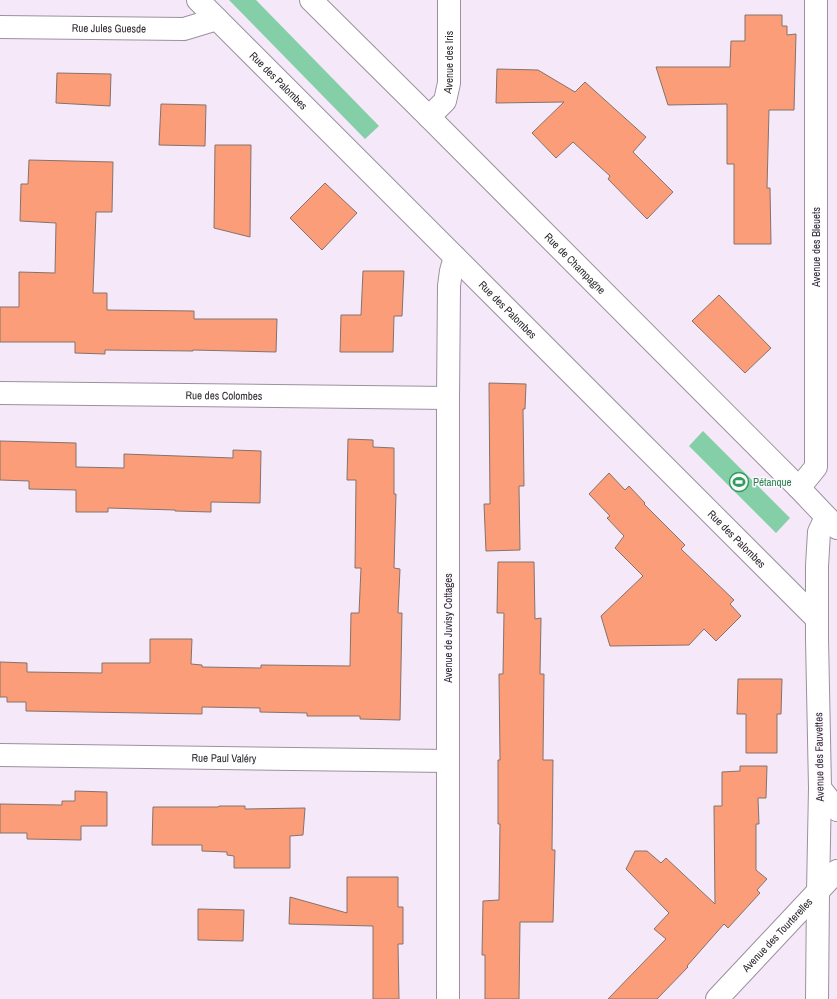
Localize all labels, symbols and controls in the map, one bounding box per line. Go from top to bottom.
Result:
street label: Rue Jules Guesde [72,21,146,36]
street label: Avenue des Iris [440,30,456,96]
street label: Rue des Palombes [247,49,311,113]
street label: Avenue des Bleuets [809,206,823,288]
street label: Rue de Champagne [542,230,609,297]
street label: Rue des Palombes [476,278,540,342]
street label: Rue des Colombes [185,388,263,403]
sports icon: Pétanque [728,471,750,493]
place label: Pétanque [753,475,792,489]
street label: Rue des Palombes [705,507,769,571]
street label: Avenue de Juvisy Cottages [441,573,455,684]
street label: Avenue des Fauvettes [811,712,827,803]
street label: Rue Paul Valéry [192,751,257,765]
street label: Avenue des Tourterelles [738,894,816,976]

